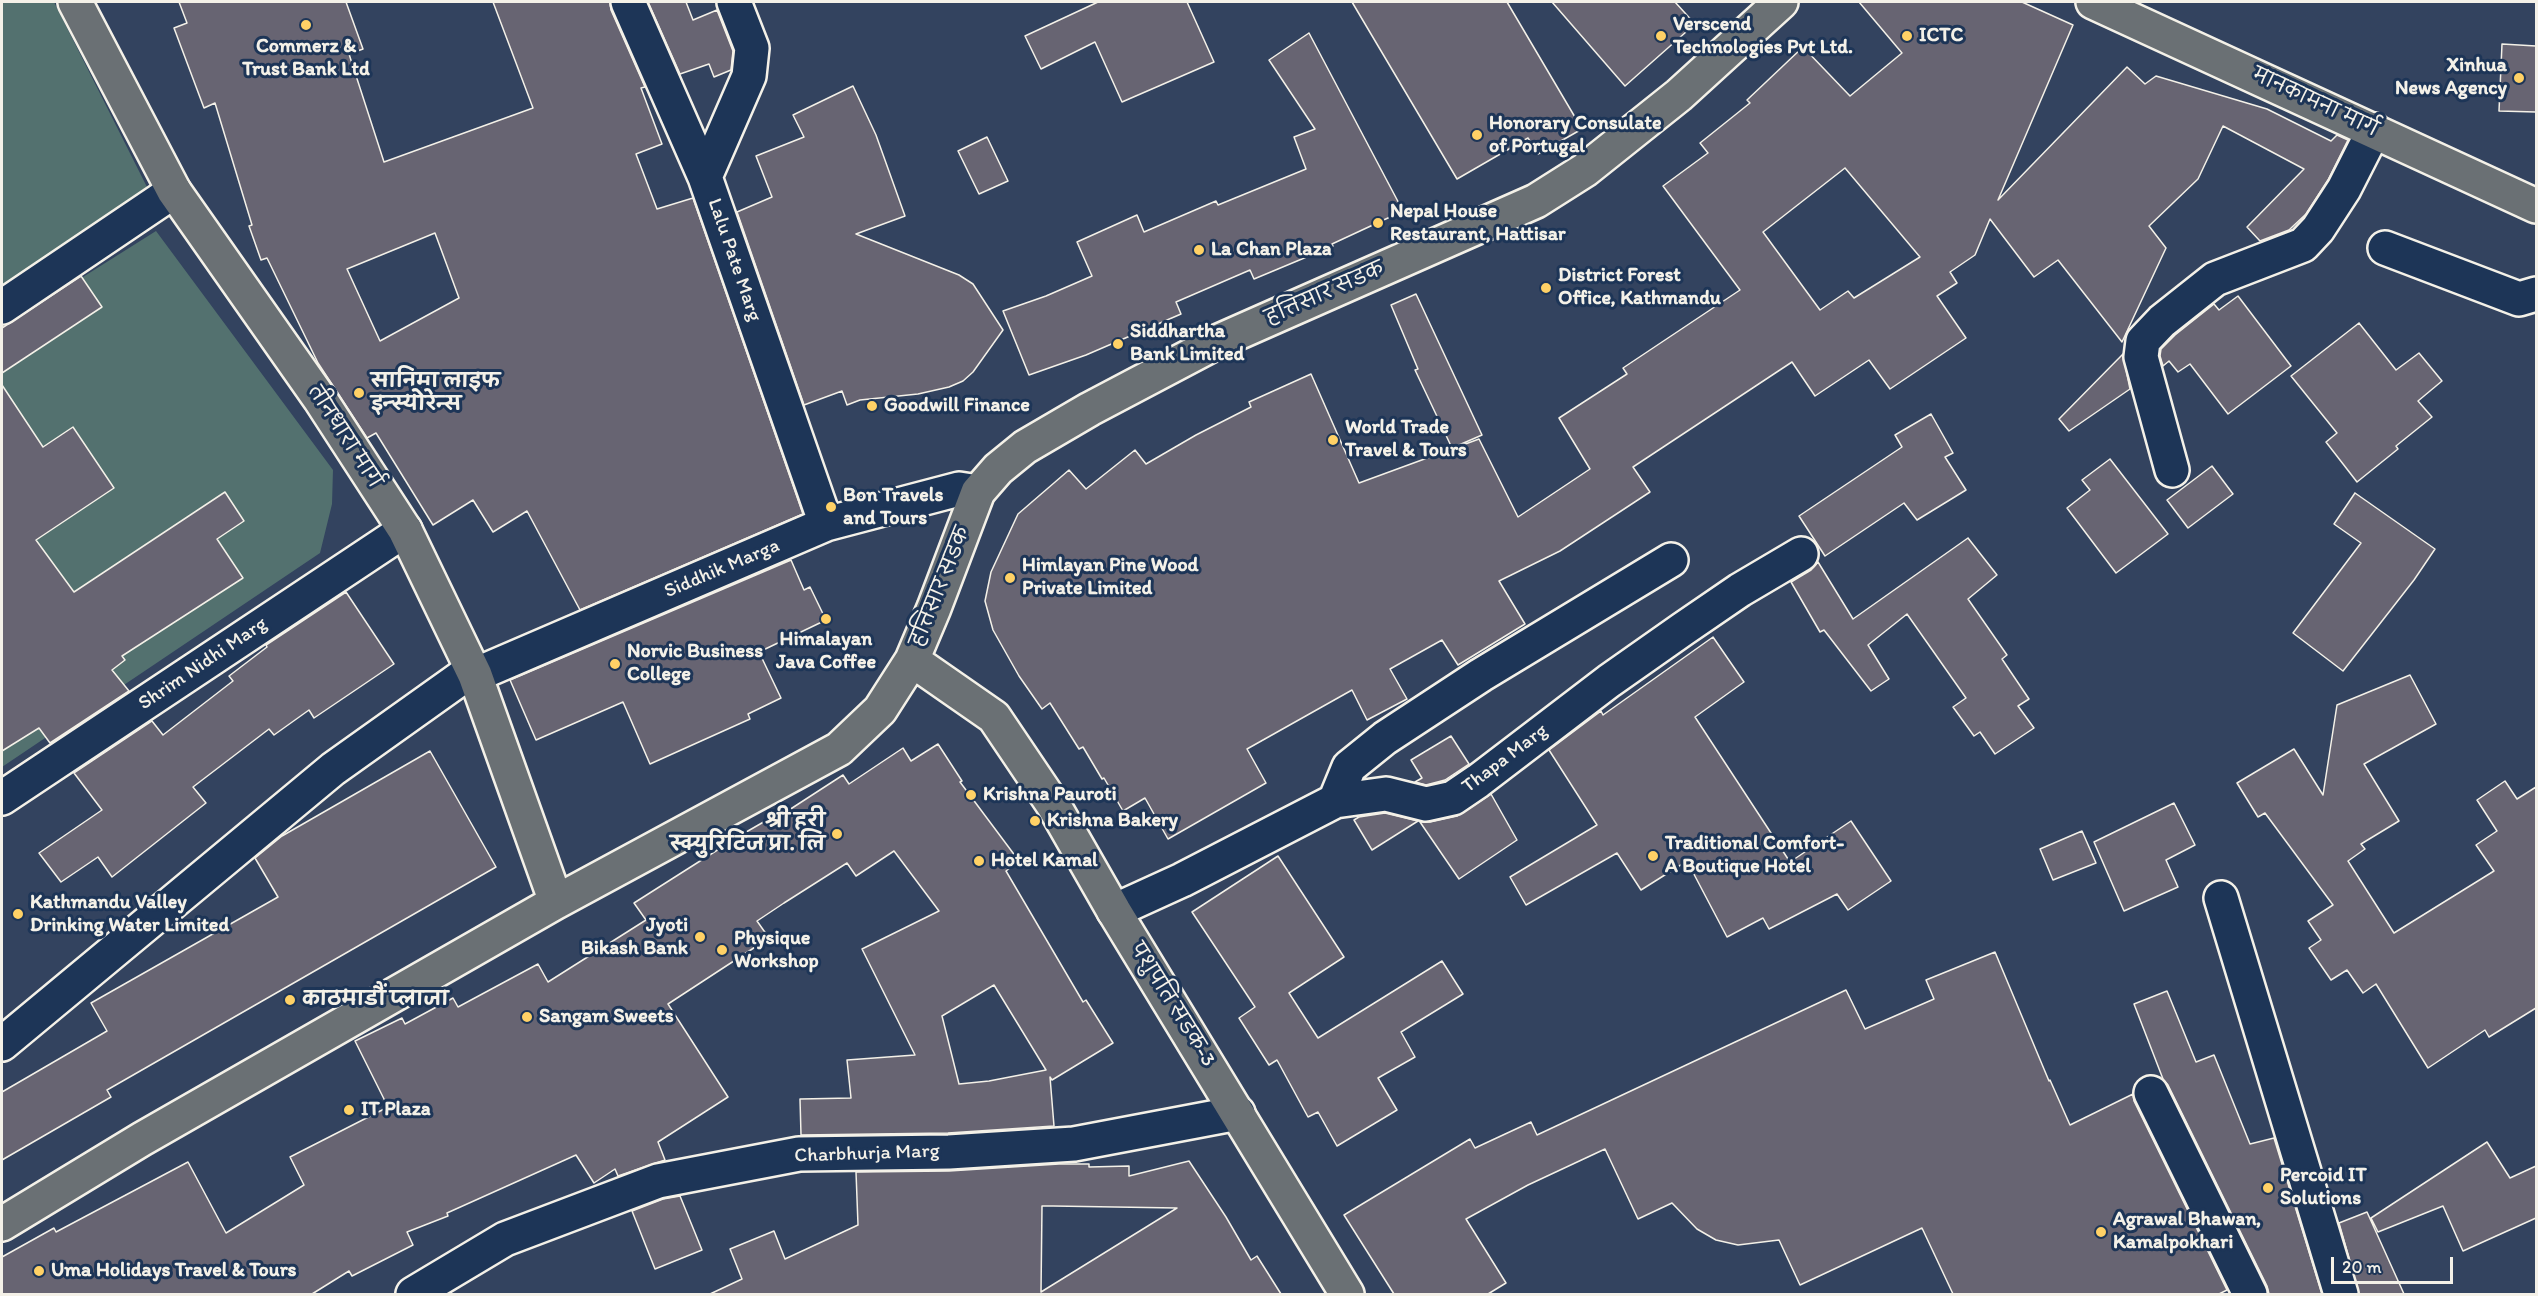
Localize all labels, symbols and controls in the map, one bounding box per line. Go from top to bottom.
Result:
place label: Verscend Technologies Pvt Ltd. [1673,13,1853,60]
marker: Commerz & Trust Bank Ltd [299,18,313,32]
place label: ICTC [1919,24,1963,48]
marker: Verscend Technologies Pvt Ltd. [1654,29,1668,43]
marker: ICTC [1900,29,1914,43]
place label: Commerz & Trust Bank Ltd [242,35,370,82]
place label: Xinhua News Agency [2395,54,2507,101]
street label: मानकामना मार्ग [2248,63,2382,143]
marker: Xinhua News Agency [2512,71,2526,85]
place label: Honorary Consulate of Portugal [1489,112,1662,159]
marker: Honorary Consulate of Portugal [1470,128,1484,142]
street label: Lalu Pate Marg [702,195,766,325]
place label: Nepal House Restaurant, Hattisar [1390,200,1566,247]
marker: Nepal House Restaurant, Hattisar [1371,216,1385,230]
place label: La Chan Plaza [1211,238,1332,262]
marker: La Chan Plaza [1192,243,1206,257]
street label: हत्तिसार सडक [1262,257,1388,331]
place label: District Forest Office, Kathmandu [1558,264,1721,311]
marker: District Forest Office, Kathmandu [1539,281,1553,295]
place label: Siddhartha Bank Limited [1130,320,1244,367]
marker: Siddhartha Bank Limited [1111,337,1125,351]
place label: सानिमा लाइफ इन्स्योरेन्स [371,370,500,417]
street label: तीनधारा मार्ग [302,381,386,493]
marker: सानिमा लाइफ इन्स्योरेन्स [352,386,366,400]
place label: Goodwill Finance [884,394,1030,418]
marker: Goodwill Finance [865,399,879,413]
place label: World Trade Travel & Tours [1345,416,1467,463]
marker: World Trade Travel & Tours [1326,433,1340,447]
place label: Bon Travels and Tours [843,484,943,531]
marker: Bon Travels and Tours [824,500,838,514]
street label: हत्तिसार सडक [906,524,976,650]
street label: Siddhik Marga [661,534,783,604]
place label: Himlayan Pine Wood Private Limited [1022,554,1199,601]
marker: Himlayan Pine Wood Private Limited [1003,571,1017,585]
street label: Shrim Nidhi Marg [134,612,272,716]
marker: Himalayan Java Coffee [819,612,833,626]
place label: Himalayan Java Coffee [776,628,876,675]
place label: Norvic Business College [627,640,763,687]
marker: Norvic Business College [608,657,622,671]
street label: Thapa Marg [1458,719,1552,799]
place label: Krishna Pauroti [983,783,1117,807]
marker: Krishna Pauroti [964,788,978,802]
place label: Krishna Bakery [1047,809,1178,833]
place label: श्री हरी स्क्युरिटिज प्रा. लि [670,810,825,857]
marker: Krishna Bakery [1028,814,1042,828]
marker: श्री हरी स्क्युरिटिज प्रा. लि [830,827,844,841]
place label: Traditional Comfort- A Boutique Hotel [1665,832,1844,879]
place label: Hotel Kamal [991,849,1098,873]
marker: Traditional Comfort- A Boutique Hotel [1646,849,1660,863]
marker: Hotel Kamal [972,854,986,868]
place label: Kathmandu Valley Drinking Water Limited [30,891,229,938]
marker: Kathmandu Valley Drinking Water Limited [11,907,25,921]
place label: Jyoti Bikash Bank [581,914,688,961]
place label: Physique Workshop [734,927,819,974]
marker: Jyoti Bikash Bank [693,930,707,944]
street label: पशुपति सडक-3 [1124,939,1220,1071]
marker: Physique Workshop [715,943,729,957]
place label: काठमाडौं प्लाजा [302,988,448,1012]
marker: काठमाडौं प्लाजा [283,993,297,1007]
place label: Sangam Sweets [539,1005,674,1029]
marker: Sangam Sweets [520,1010,534,1024]
place label: IT Plaza [361,1098,431,1122]
marker: IT Plaza [342,1103,356,1117]
street label: Charbhurja Marg [794,1139,940,1169]
place label: Percoid IT Solutions [2280,1164,2367,1211]
marker: Percoid IT Solutions [2261,1181,2275,1195]
place label: Agrawal Bhawan, Kamalpokhari [2113,1208,2261,1255]
marker: Agrawal Bhawan, Kamalpokhari [2094,1225,2108,1239]
scale bar [2334,1245,2456,1283]
text: 20 m [2342,1256,2382,1278]
place label: Uma Holidays Travel & Tours [51,1259,297,1283]
marker: Uma Holidays Travel & Tours [32,1264,46,1278]

